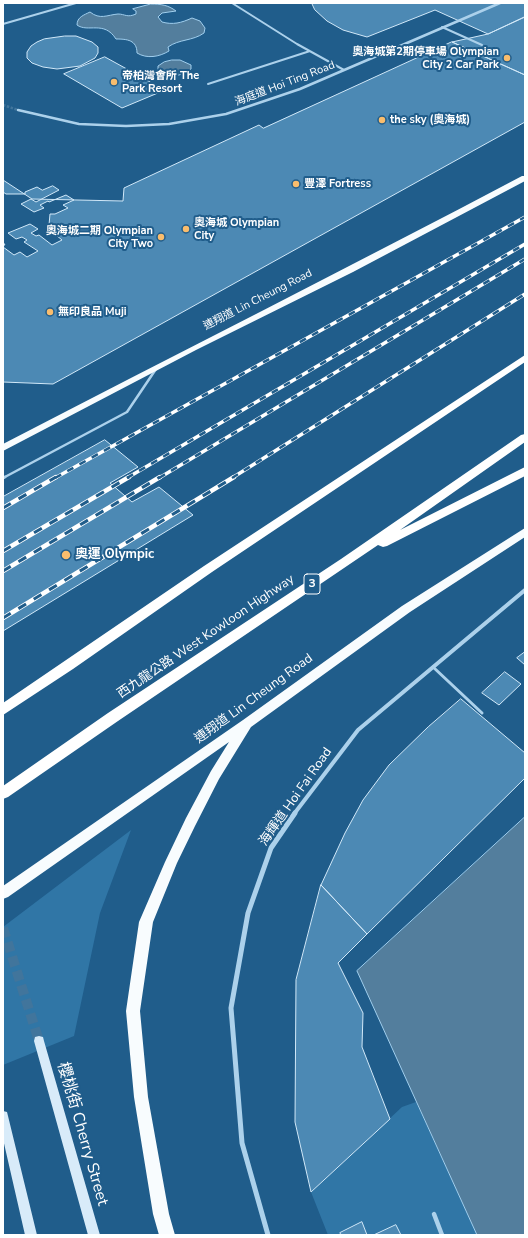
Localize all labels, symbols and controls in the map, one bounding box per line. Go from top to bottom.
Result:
place label: 奧海城第2期停車場 Olympian City 2 Car Park [352,45,499,71]
marker: 奧海城第2期停車場 Olympian City 2 Car Park [502,53,512,63]
street label: 海庭道 Hoi Ting Road [233,59,337,109]
place label: 帝柏灣會所 The Park Resort [122,69,199,95]
marker: 帝柏灣會所 The Park Resort [109,77,119,87]
place label: the sky (奧海城) [390,113,470,127]
marker: the sky (奧海城) [377,115,387,125]
place label: 豐澤 Fortress [304,177,371,191]
marker: 豐澤 Fortress [291,179,301,189]
place label: 奧海城 Olympian City [194,216,279,242]
place label: 奧海城二期 Olympian City Two [46,224,153,250]
marker: 奧海城 Olympian City [181,224,191,234]
marker: 奧海城二期 Olympian City Two [156,232,166,242]
street label: 連翔道 Lin Cheung Road [201,267,315,333]
place label: 無印良品 Muji [58,305,127,319]
marker: 無印良品 Muji [45,307,55,317]
place label: 奧運 Olympic [75,547,154,563]
marker: 奧運 Olympic [60,549,72,561]
street label: 西九龍公路 West Kowloon Highway [115,572,297,702]
road number: 3 [304,574,320,594]
street label: 連翔道 Lin Cheung Road [192,651,316,747]
street label: 海輝道 Hoi Fai Road [256,745,336,849]
street label: 櫻桃街 Cherry Street [52,1060,112,1208]

